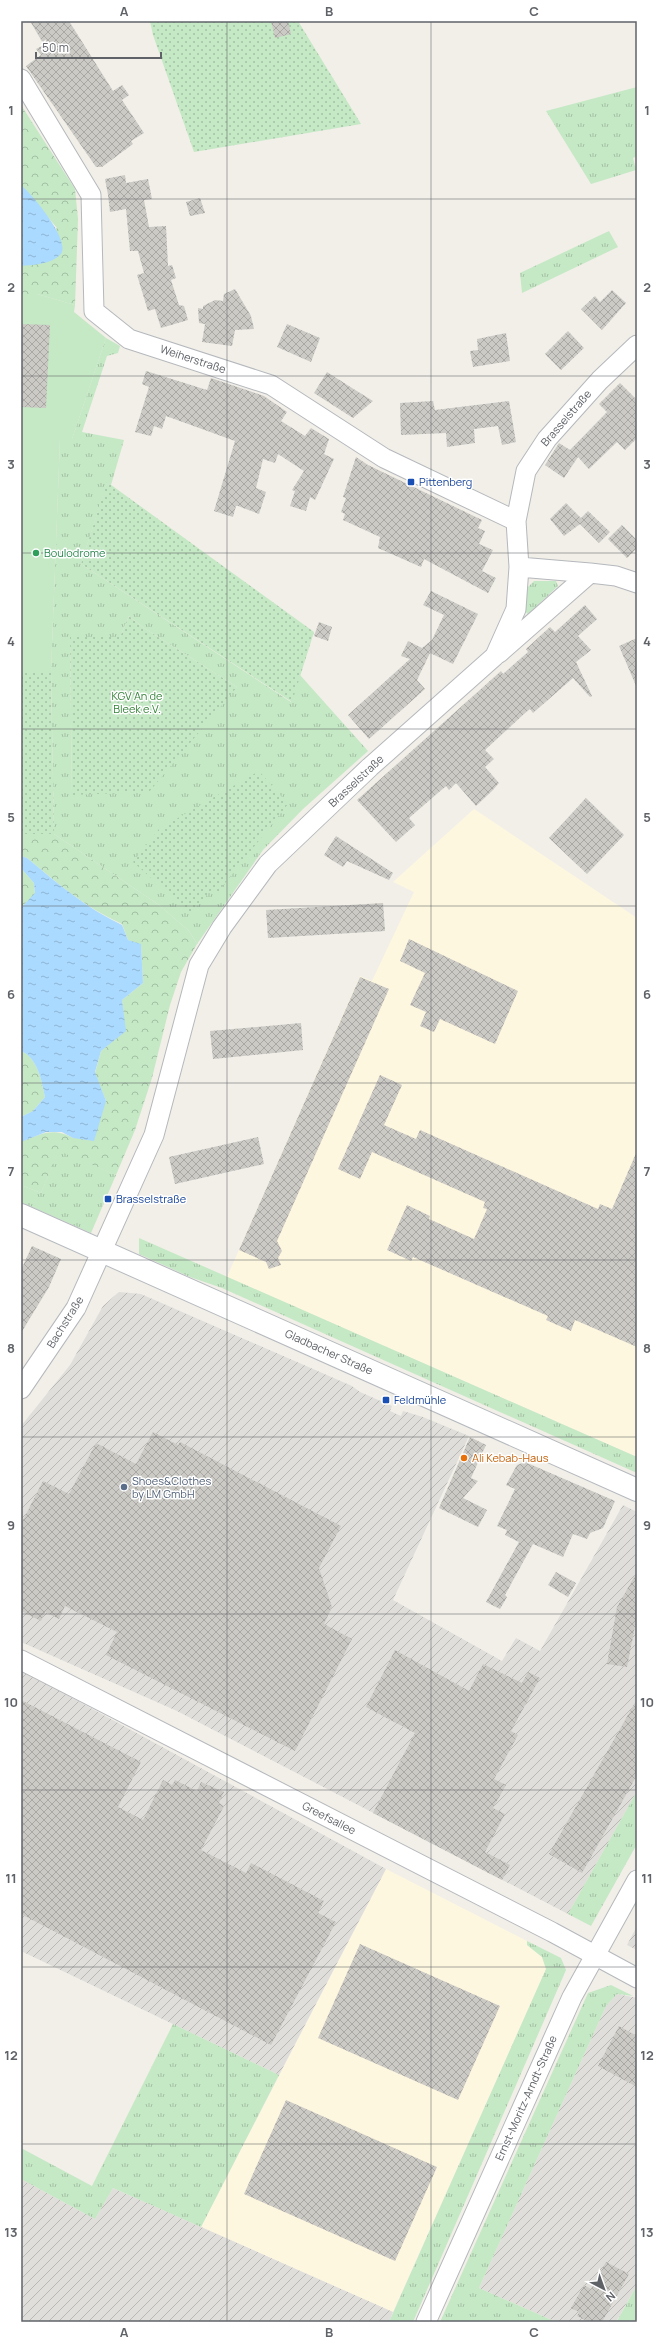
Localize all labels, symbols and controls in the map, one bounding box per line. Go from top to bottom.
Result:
text: A [120,2,129,20]
text: B [325,2,333,20]
text: C [529,2,539,20]
scale bar [36,34,161,60]
text: 50 m [42,39,69,56]
text: 1 [8,101,14,119]
text: 1 [644,101,650,119]
text: 2 [7,278,15,296]
text: 2 [643,278,651,296]
street label: Weiherstraße [158,341,229,376]
street label: Brasselstraße [537,386,595,449]
text: 3 [7,455,15,473]
text: 3 [643,455,651,473]
place label: Pittenberg [419,474,472,489]
marker: Pittenberg [406,477,416,487]
place label: Boulodrome [44,545,106,560]
marker: Boulodrome [31,548,41,558]
text: 4 [7,632,15,650]
text: 4 [643,632,651,650]
park label: KGV An de Bleek e.V. [111,688,163,716]
street label: Brasselstraße [325,751,387,810]
text: 5 [7,808,15,826]
text: 5 [643,808,651,826]
text: 6 [7,985,15,1003]
text: 6 [643,985,651,1003]
text: 7 [8,1162,15,1180]
text: 7 [644,1162,651,1180]
place label: Brasselstraße [116,1191,187,1206]
marker: Brasselstraße [103,1194,113,1204]
street label: Bachstraße [43,1292,87,1351]
street label: Gladbacher Straße [283,1325,376,1378]
text: 8 [7,1339,15,1357]
text: 8 [643,1339,651,1357]
place label: Feldmühle [394,1392,447,1407]
marker: Feldmühle [381,1395,391,1405]
place label: Ali Kebab-Haus [472,1450,549,1465]
marker: Ali Kebab-Haus [459,1453,469,1463]
place label: Shoes&Clothes by LM GmbH [132,1473,212,1501]
marker: Shoes&Clothes by LM GmbH [119,1482,129,1492]
text: 9 [7,1516,15,1534]
text: 9 [643,1516,651,1534]
text: 10 [4,1693,18,1711]
text: 10 [640,1693,654,1711]
street label: Greefsallee [300,1798,359,1838]
text: 11 [5,1869,17,1887]
text: 11 [641,1869,653,1887]
street label: Ernst-Moritz-Arndt-Straße [491,2032,560,2163]
text: 12 [4,2046,18,2064]
text: 12 [640,2046,654,2064]
text: 13 [4,2223,18,2241]
text: 13 [640,2223,654,2241]
north arrow [584,2269,624,2309]
text: N [603,2289,619,2305]
text: A [120,2323,129,2341]
text: B [325,2323,333,2341]
text: C [529,2323,539,2341]

